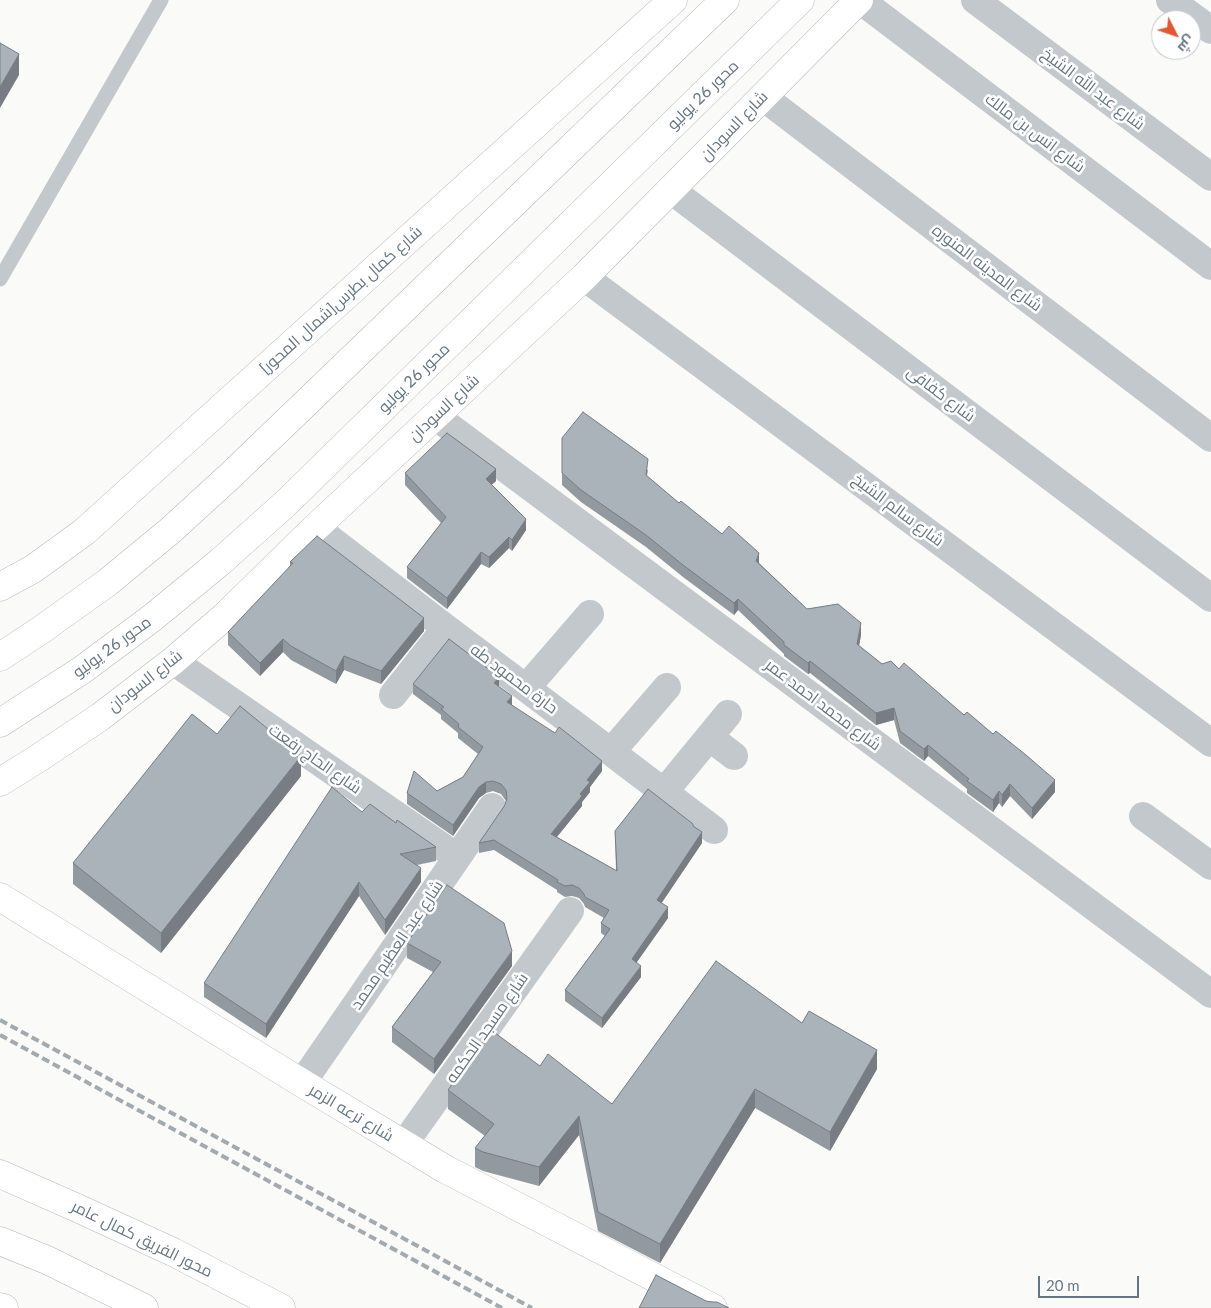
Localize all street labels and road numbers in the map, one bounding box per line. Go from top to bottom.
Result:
street label: شارع عبد الله الشيخ [1038,44,1148,134]
street label: محور 26 يوليو [663,56,743,134]
street label: شارع السودان [696,87,772,165]
street label: شارع انس بن مالك [981,89,1089,177]
street label: شارع المدينه المنوره [928,220,1046,316]
street label: شارع كمال بطرس[شمال المحور] [256,222,426,378]
street label: محور 26 يوليو [374,339,454,417]
street label: شارع كفافى [903,362,979,426]
street label: شارع السودان [405,370,483,446]
street label: شارع سالم الشيخ [849,469,947,551]
street label: محور 26 يوليو [69,612,155,682]
street label: حارة محمود طه [467,640,561,718]
street label: شارع السودان [104,646,186,716]
street label: شارع محمد احمد عمر [761,655,885,755]
street label: شارع الحاج رفعت [265,720,365,798]
street label: شارع عبد العظيم محمد [347,877,447,1013]
street label: شارع مسجد الحكمه [442,969,532,1087]
street label: شارع ترعه الزمر [305,1080,397,1146]
street label: محور الفريق كمال عامر [68,1196,216,1282]

